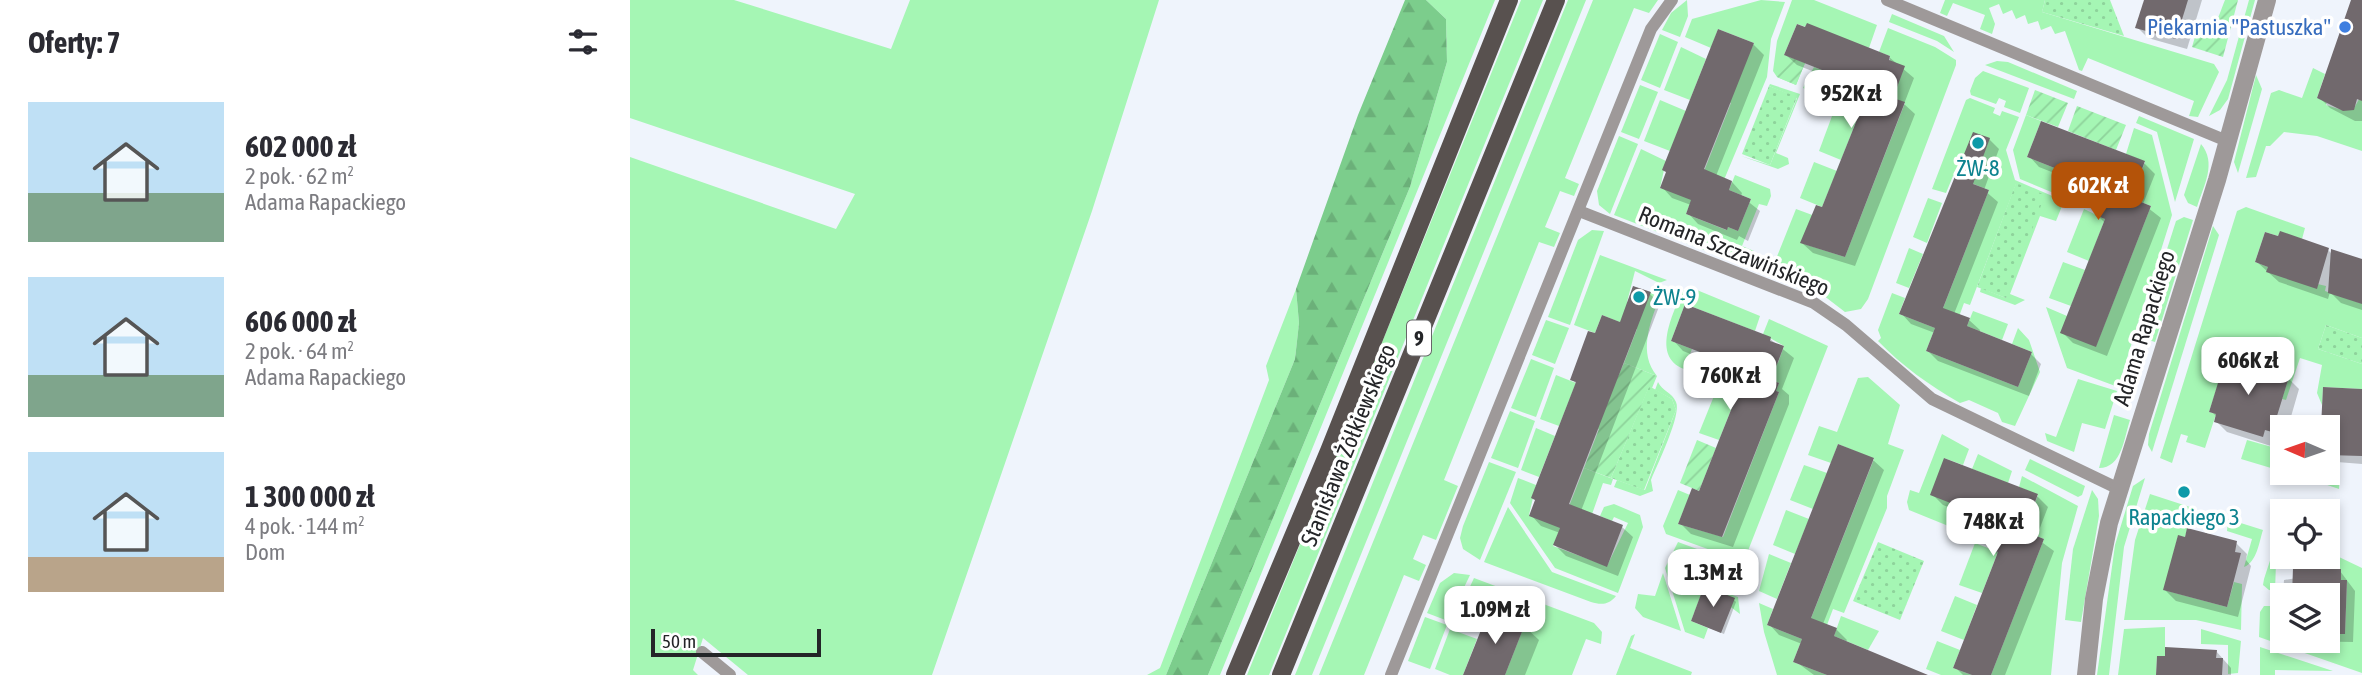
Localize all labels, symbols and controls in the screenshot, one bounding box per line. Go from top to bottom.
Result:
place label: Piekarnia "Pastuszka" [2147,14,2331,40]
marker: Piekarnia "Pastuszka" [2337,19,2353,35]
icon: filters [564,23,602,61]
text: Oferty: 7 [28,25,121,59]
pin: 952K zł [1786,71,1916,130]
text: 952K zł [1820,80,1882,106]
text: 602 000 zł [245,129,357,163]
icon: home [84,130,168,214]
marker: ŻW-8 [1970,135,1986,151]
place label: ŻW-8 [1956,155,2000,181]
pin: 602K zł [2033,162,2163,222]
text: 2 pok. · 62 m² [245,163,354,189]
text: 602K zł [2067,172,2129,198]
text: Adama Rapackiego [245,189,406,215]
street label: Romana Szczawińskiego [1635,201,1833,301]
street label: Adama Rapackiego [2108,247,2180,409]
place label: ŻW-9 [1653,284,1696,310]
marker: ŻW-9 [1631,289,1647,305]
text: 606 000 zł [245,304,357,338]
icon: home [84,305,168,389]
road number: 9 [1407,320,1431,356]
text: 2 pok. · 64 m² [245,338,354,364]
pin: 606K zł [2183,338,2313,397]
street label: Stanisława Żółkiewskiego [1296,340,1400,550]
text: 606K zł [2217,347,2279,373]
pin: 760K zł [1665,352,1795,412]
text: 760K zł [1699,362,1761,388]
text: Adama Rapackiego [245,364,406,390]
north arrow [2270,415,2340,485]
map controls [2270,415,2340,653]
text: 1 300 000 zł [245,479,375,513]
icon: home [84,480,168,564]
marker: Rapackiego 3 [2176,484,2192,500]
pin: 748K zł [1928,498,2058,558]
button: locate [2270,499,2340,569]
place label: Rapackiego 3 [2128,504,2240,530]
text: 748K zł [1962,508,2024,534]
text: 4 pok. · 144 m² [245,513,365,539]
text: Dom [245,539,285,565]
pin: 1.3M zł [1648,550,1778,609]
text: 1.3M zł [1684,559,1742,585]
button: layers [2270,583,2340,653]
pin: 1.09M zł [1423,586,1567,646]
text: 1.09M zł [1460,596,1530,622]
scale bar [651,626,821,658]
text: 50 m [662,630,696,652]

